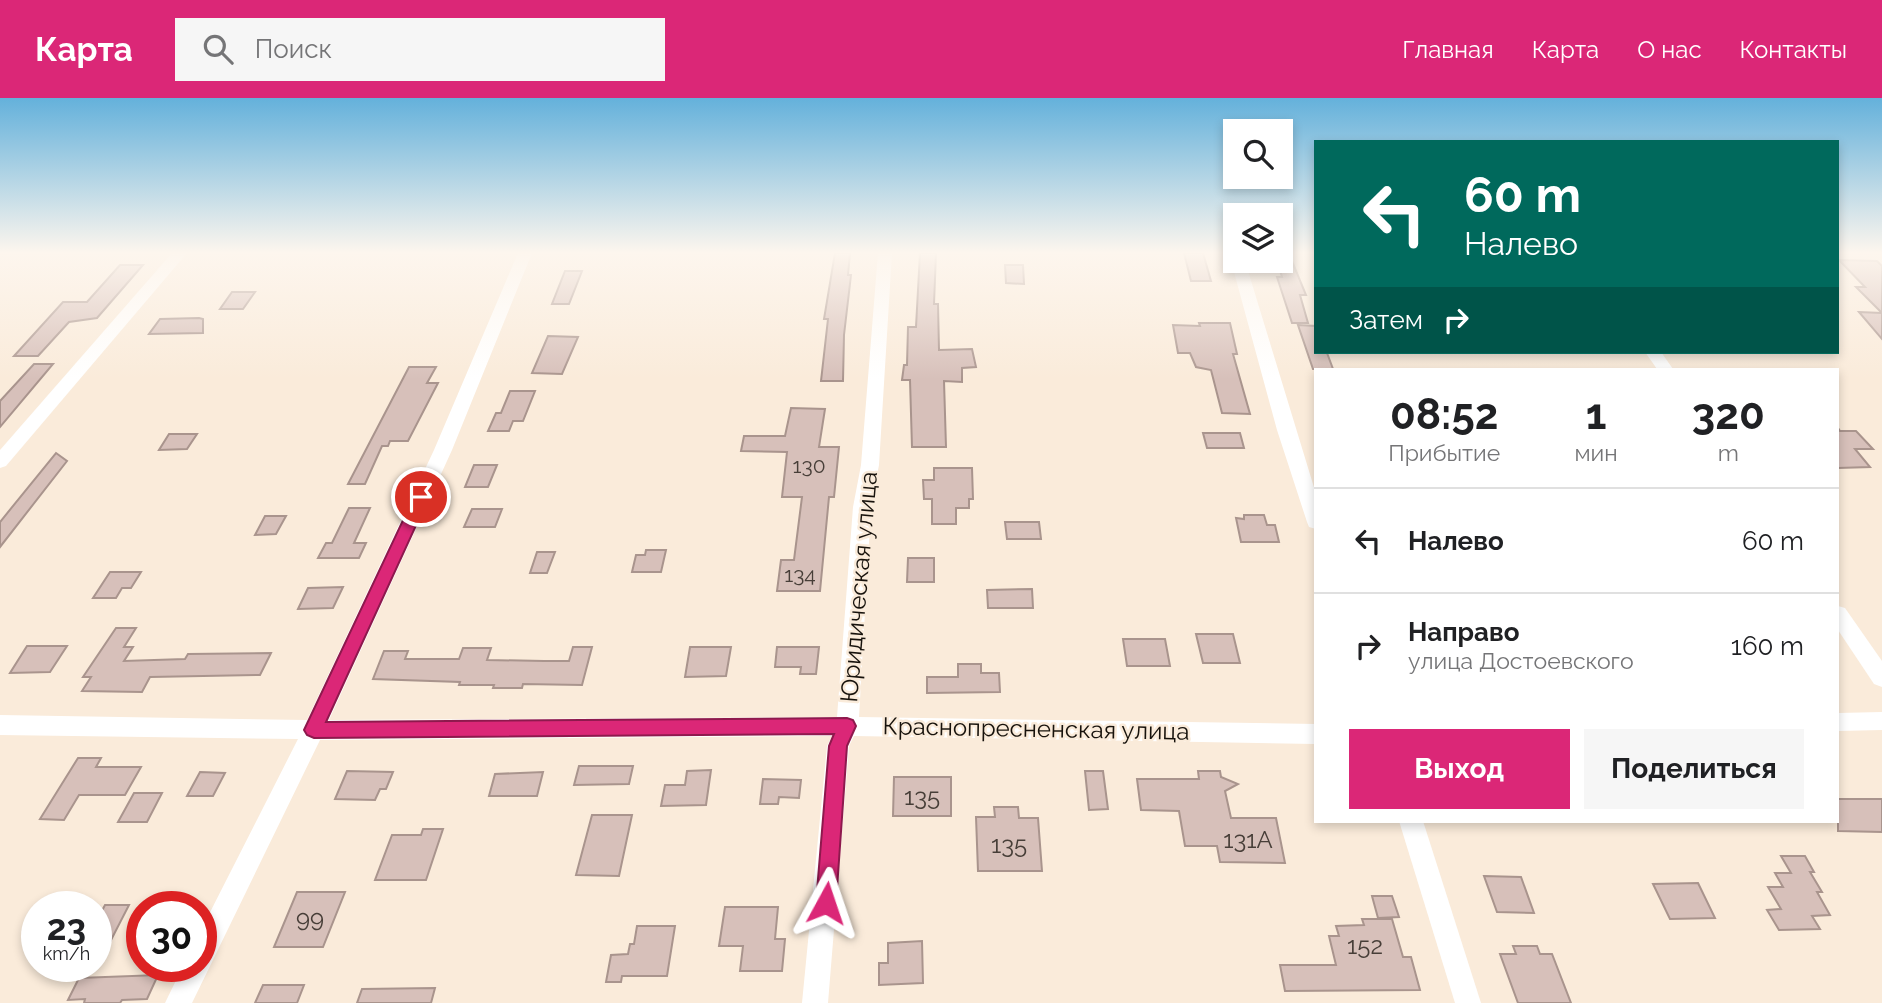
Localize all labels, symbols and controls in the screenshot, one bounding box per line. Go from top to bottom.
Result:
search box [175,18,665,81]
text: Карта [35,30,133,69]
icon: search [199,30,237,68]
text: Поиск [255,34,332,64]
text: Главная [1402,35,1494,64]
text: Карта [1532,35,1599,64]
text: О нас [1637,35,1702,64]
text: Контакты [1740,35,1847,64]
map controls [1223,119,1293,273]
button: search [1223,119,1293,189]
text: 60 m [1464,166,1581,223]
icon: left [1349,168,1440,259]
button: layers [1223,203,1293,273]
text: Налево [1464,225,1578,262]
icon: right [1437,301,1475,339]
text: Затем [1349,305,1423,335]
text: 08:52 [1390,390,1498,439]
text: 1 [1586,390,1606,439]
text: 320 [1692,390,1765,439]
text: Прибытие [1388,439,1500,466]
text: мин [1574,439,1618,466]
text: m [1718,439,1739,466]
house number: 130 [792,453,826,478]
pin [391,467,451,527]
street label: Юридическая улица [834,470,883,704]
icon: arrive [402,478,440,516]
icon: left [1349,522,1387,560]
text: Налево [1408,526,1504,556]
text: 60 m [1742,526,1804,556]
house number: 134 [784,562,816,587]
text: Направо [1408,617,1519,647]
icon: right [1349,627,1387,665]
text: 160 m [1731,631,1804,661]
text: улица Достоевского [1408,647,1634,674]
street label: Краснопресненская улица [882,711,1190,746]
button: Выход [1349,729,1570,809]
button: Поделиться [1584,729,1804,809]
house number: 135 [904,782,940,811]
house number: 131А [1223,825,1273,854]
house number: 135 [991,830,1027,859]
position arrow [789,866,863,940]
speed limit sign: 30 [126,891,217,982]
house number: 99 [296,904,324,933]
text: 23 [47,907,86,948]
house number: 152 [1347,931,1383,960]
text: km/h [43,943,90,964]

